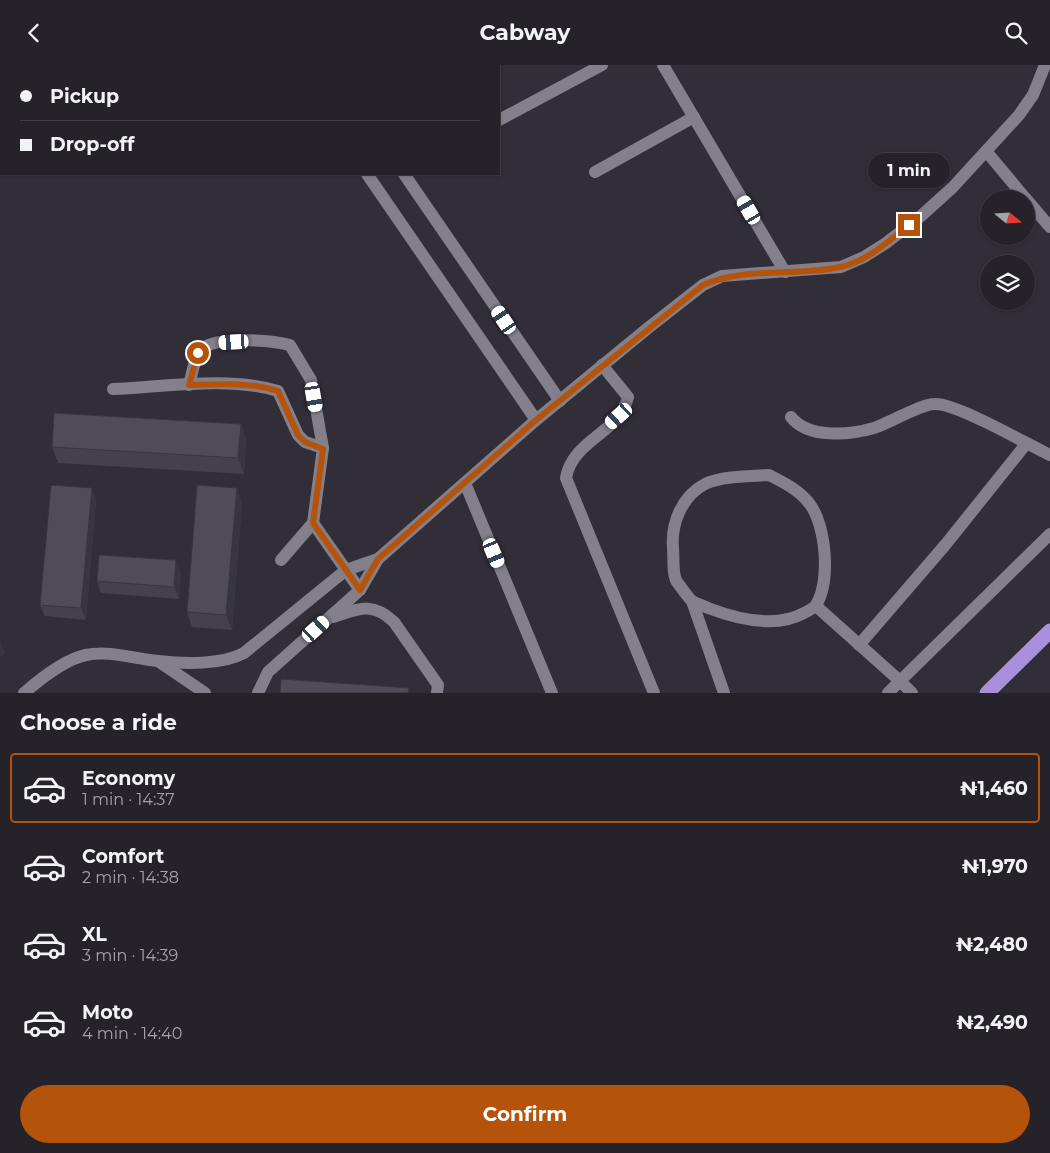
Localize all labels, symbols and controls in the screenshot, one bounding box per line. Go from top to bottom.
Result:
icon: back [20,19,48,47]
text: Cabway [480,19,570,46]
icon: search [1002,19,1030,47]
text: Pickup [50,85,119,108]
text: Drop-off [50,133,134,156]
callout: 1 min [868,153,950,187]
text: 1 min [887,161,931,180]
north arrow [980,190,1035,245]
map controls [980,190,1035,310]
car [735,193,762,227]
route end [898,214,920,236]
button: layers [980,255,1035,310]
car [489,303,518,337]
car [218,334,249,350]
route start [187,342,209,364]
car [304,381,323,413]
car [602,400,635,432]
car [481,536,506,570]
car [299,613,332,645]
text: Choose a ride [20,709,177,736]
icon: car [22,766,67,811]
text: Economy [82,767,175,790]
text: ₦1,460 [960,777,1028,800]
text: 1 min · 14:37 [82,790,175,809]
icon: car [22,844,67,889]
text: Comfort [82,845,164,868]
text: ₦1,970 [962,855,1028,878]
text: 2 min · 14:38 [82,868,179,887]
icon: car [22,922,67,967]
text: XL [82,923,107,946]
text: ₦2,480 [956,933,1028,956]
text: 3 min · 14:39 [82,946,178,965]
icon: car [22,1000,67,1045]
text: Moto [82,1001,133,1024]
text: ₦2,490 [957,1011,1028,1034]
text: 4 min · 14:40 [82,1024,182,1043]
button: Confirm [20,1085,1030,1143]

